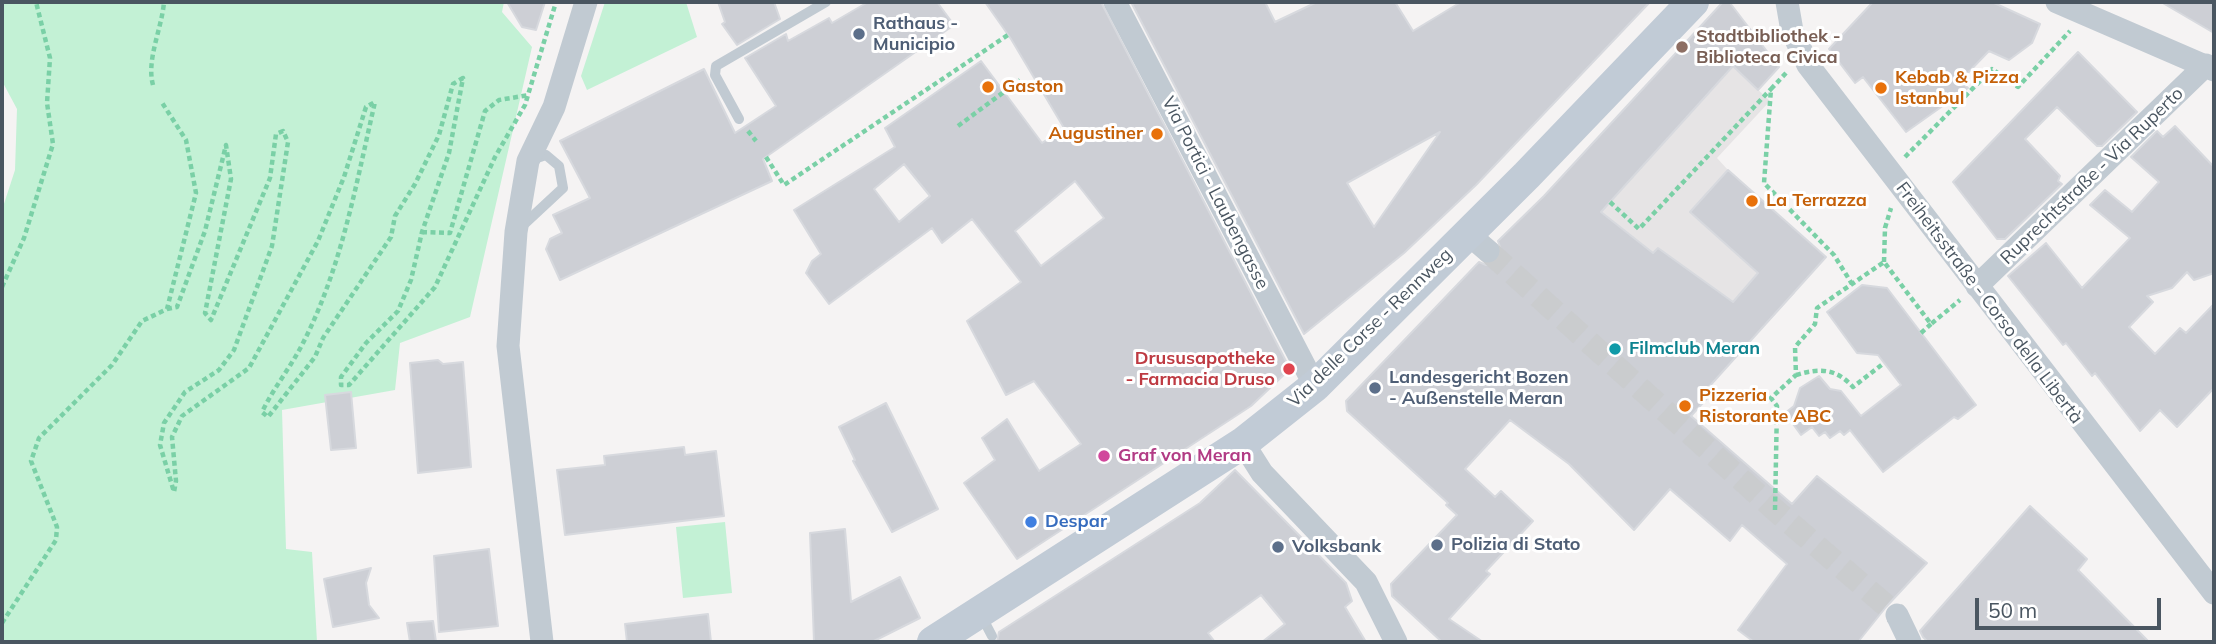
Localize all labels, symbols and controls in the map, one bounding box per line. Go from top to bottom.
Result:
place label: Rathaus - Municipio [873,13,958,56]
marker: Rathaus - Municipio [851,26,867,42]
place label: Stadtbibliothek - Biblioteca Civica [1696,26,1841,68]
marker: Stadtbibliothek - Biblioteca Civica [1674,39,1690,55]
place label: Kebab & Pizza Istanbul [1895,67,2019,110]
place label: Gaston [1002,76,1064,98]
marker: Gaston [980,79,996,95]
marker: Kebab & Pizza Istanbul [1873,80,1889,96]
street label: Ruprechtstraße - Via Ruperto [1996,83,2188,269]
street label: Via Portici - Laubengasse [1157,93,1273,293]
place label: Augustiner [1049,123,1143,145]
marker: Augustiner [1149,126,1165,142]
street label: Freiheitsstraße - Corso della Libertà [1891,178,2087,428]
place label: La Terrazza [1766,190,1867,212]
marker: La Terrazza [1744,193,1760,209]
street label: Via delle Corse - Rennweg [1284,244,1456,412]
place label: Filmclub Meran [1629,338,1760,360]
marker: Filmclub Meran [1607,341,1623,357]
place label: Drususapotheke - Farmacia Druso [1126,348,1275,390]
marker: Drususapotheke - Farmacia Druso [1281,361,1297,377]
place label: Landesgericht Bozen - Außenstelle Meran [1389,367,1569,410]
marker: Landesgericht Bozen - Außenstelle Meran [1367,380,1383,396]
place label: Pizzeria Ristorante ABC [1699,385,1831,428]
marker: Pizzeria Ristorante ABC [1677,398,1693,414]
place label: Graf von Meran [1118,445,1252,467]
marker: Graf von Meran [1096,448,1112,464]
place label: Despar [1045,511,1107,533]
marker: Despar [1023,514,1039,530]
place label: Polizia di Stato [1451,534,1581,556]
place label: Volksbank [1292,536,1381,558]
marker: Polizia di Stato [1429,537,1445,553]
marker: Volksbank [1270,539,1286,555]
scale bar [1978,584,2164,628]
text: 50 m [1988,597,2037,623]

